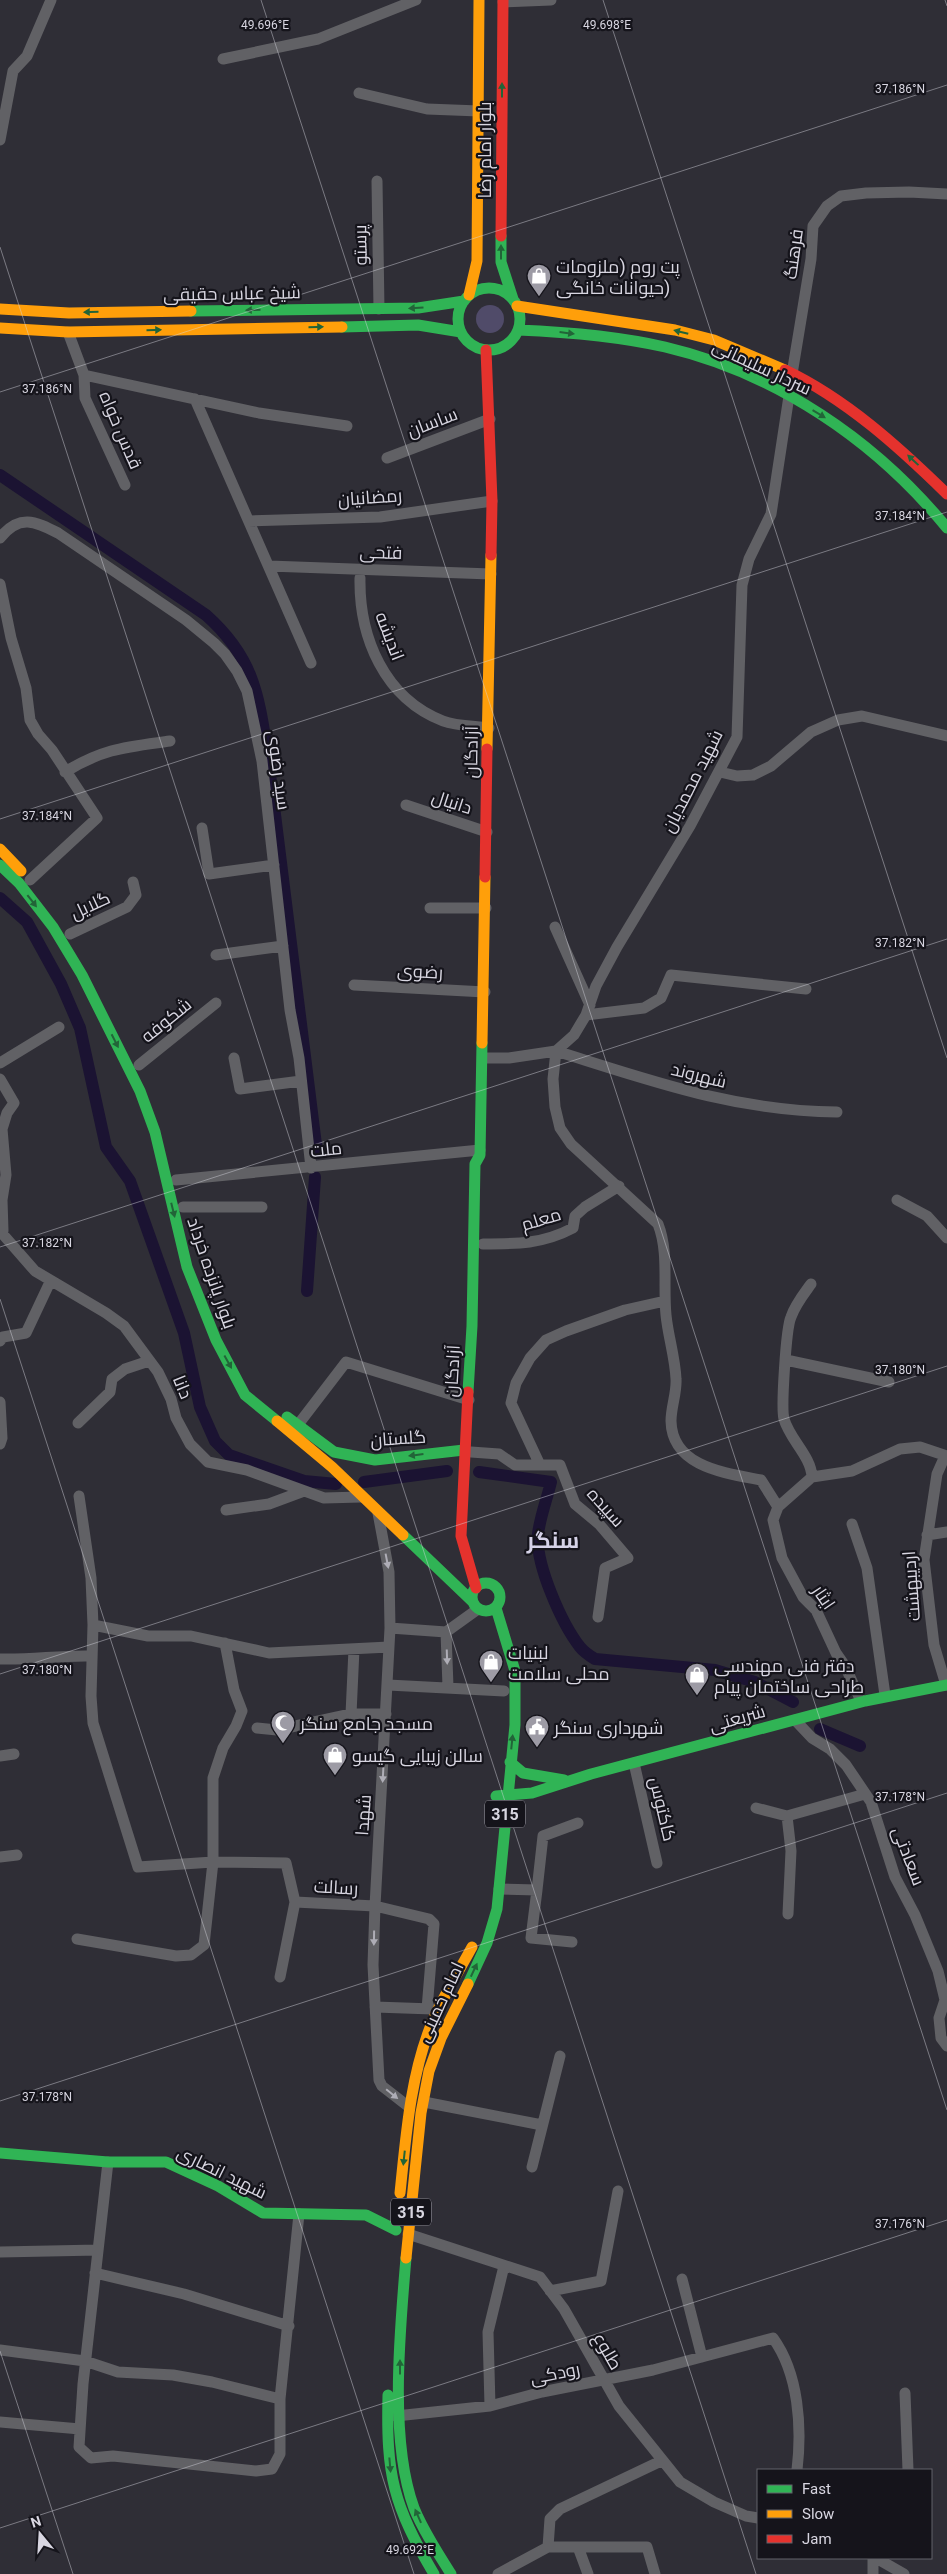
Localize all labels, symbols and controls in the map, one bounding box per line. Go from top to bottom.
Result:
text: 49.696°E [241,18,289,32]
text: 49.698°E [583,18,631,32]
one-way arrow [498,82,506,98]
text: 37.186°N [875,82,925,96]
street label: بلوار امام رضا [474,101,497,199]
street label: پرستو [349,224,373,266]
street label: فرهنگ [779,227,808,281]
one-way arrow [497,244,505,260]
place label: پت روم (ملزومات حیوانات خانگی) [556,256,680,299]
shop icon: پت روم (ملزومات حیوانات خانگی) [526,263,552,297]
street label: شیخ عباس حقیقی [163,281,301,307]
one-way arrow [408,304,424,312]
one-way arrow [245,306,261,314]
one-way arrow [83,308,99,316]
one-way arrow [308,322,324,330]
one-way arrow [146,326,162,334]
one-way arrow [674,327,689,335]
one-way arrow [559,329,575,337]
street label: سردار سلیمانی [709,335,815,400]
text: 37.186°N [22,382,72,396]
street label: قدس خواه [94,388,147,473]
street label: ساسان [404,403,461,442]
one-way arrow [813,409,826,418]
one-way arrow [907,454,919,466]
street label: رمضانیان [337,484,403,511]
text: 37.184°N [875,509,925,523]
street label: فتحی [359,541,403,564]
street label: اندیشه [371,609,409,663]
street label: آزادگان [460,725,483,778]
street label: شهید محمدیان [657,726,728,836]
street label: سید رضوی [262,729,295,811]
street label: دانیال [429,786,475,819]
text: 37.184°N [22,809,72,823]
street label: گلایل [67,887,114,924]
one-way arrow [27,894,38,907]
text: 37.182°N [875,936,925,950]
street label: رضوی [396,959,444,984]
street label: شکوفه [137,993,196,1047]
one-way arrow [110,1033,119,1048]
street label: شهروند [669,1058,729,1093]
street label: ملت [309,1137,343,1161]
one-way arrow [169,1202,177,1217]
street label: معلم [519,1203,564,1237]
street label: بلوار پانزده خرداد [181,1215,241,1332]
text: 37.182°N [22,1236,72,1250]
street label: آزادگان [440,1344,465,1398]
one-way arrow [223,1355,232,1369]
text: 37.180°N [875,1363,925,1377]
street label: دانا [169,1372,197,1402]
street label: گلستان [369,1426,427,1451]
one-way arrow [408,1451,424,1459]
street label: سپیده [582,1483,629,1532]
district label: سنگر [526,1528,579,1554]
street label: اردیبهشت [898,1550,925,1622]
one-way arrow [384,1553,392,1569]
street label: ایثار [807,1580,840,1614]
place label: لبنیات محلی سلامت [508,1642,610,1685]
one-way arrow [443,1649,451,1665]
shop icon: لبنیات محلی سلامت [478,1649,504,1683]
place label: دفتر فنی مهندسی طراحی ساختمان پیام [714,1655,864,1699]
shop icon: دفتر فنی مهندسی طراحی ساختمان پیام [684,1662,710,1696]
text: 37.180°N [22,1663,72,1677]
street label: شریعتی [706,1700,768,1737]
mosque icon: مسجد جامع سنگر [270,1710,296,1744]
place label: مسجد جامع سنگر [299,1713,433,1736]
public building icon: شهرداری سنگر [524,1714,550,1748]
place label: شهرداری سنگر [553,1717,663,1739]
one-way arrow [508,1734,516,1750]
shop icon: سالن زیبایی گیسو [322,1742,348,1776]
place label: سالن زیبایی گیسو [352,1745,483,1767]
one-way arrow [379,1768,387,1784]
street label: کاکتوس [644,1775,681,1843]
text: 37.178°N [875,1790,925,1804]
street label: شهدا [351,1794,376,1836]
road number: 315 [485,1800,525,1828]
street label: سعادتی [887,1824,930,1889]
street label: رسالت [313,1875,359,1900]
one-way arrow [370,1930,378,1946]
street label: امام خمینی [412,1959,470,2046]
one-way arrow [471,1963,479,1977]
one-way arrow [385,2089,398,2100]
text: 37.178°N [22,2090,72,2104]
street label: شهید انصاری [173,2141,270,2204]
one-way arrow [399,2150,407,2166]
road number: 315 [391,2198,431,2226]
text: 37.176°N [875,2217,925,2231]
street label: طلوع [587,2329,627,2374]
street label: رودکی [528,2358,582,2389]
one-way arrow [396,2359,404,2375]
one-way arrow [386,2457,394,2473]
legend [757,2469,932,2559]
text: Fast [802,2480,831,2498]
text: Slow [802,2505,834,2523]
north arrow [15,2509,65,2559]
one-way arrow [414,2509,422,2523]
text: N [29,2512,43,2531]
text: Jam [802,2530,832,2548]
text: 49.692°E [386,2543,434,2557]

